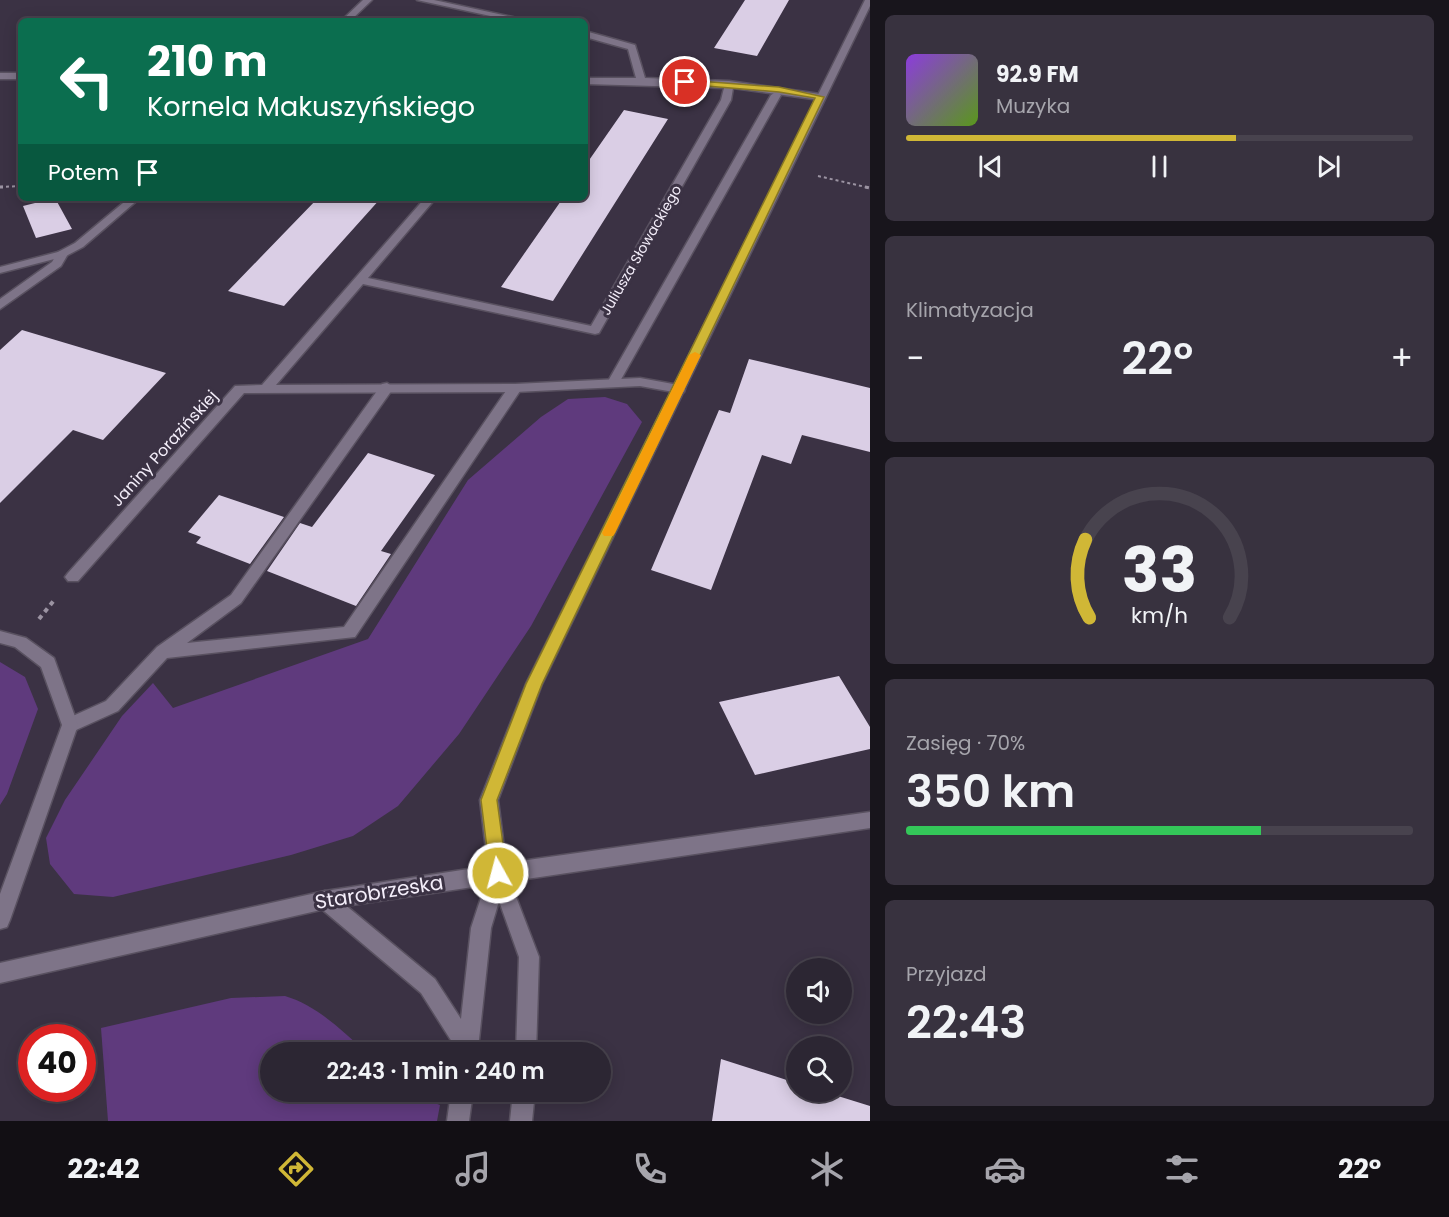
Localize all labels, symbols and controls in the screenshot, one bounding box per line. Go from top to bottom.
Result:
text: 210 m [147,32,268,91]
icon: left [48,42,126,120]
pin [659,56,710,107]
text: 92.9 FM [996,59,1079,90]
icon: arrive [668,65,701,98]
text: Kornela Makuszyńskiego [147,88,475,125]
text: Muzyka [996,92,1070,120]
icon: previous [974,150,1007,183]
icon: pause [1143,150,1176,183]
icon: next [1312,150,1345,183]
icon: arrive [131,156,164,189]
text: Potem [48,157,119,188]
street label: Juliusza Słowackiego [596,181,686,319]
text: Klimatyzacja [906,296,1034,324]
text: 22° [1122,327,1193,390]
text: − [906,335,924,382]
text: + [1390,335,1413,382]
street label: Janiny Porazińskiej [106,385,223,511]
text: 33 [1122,526,1197,614]
text: km/h [1131,600,1188,631]
text: Zasięg · 70% [906,729,1025,757]
text: 350 km [906,760,1075,823]
position arrow [466,841,530,905]
street label: Starobrzeska [313,868,445,916]
map controls [786,958,852,1102]
button: sound [786,958,852,1024]
text: Przyjazd [906,960,987,988]
text: 22:43 [906,991,1026,1054]
speed limit sign: 40 [18,1024,96,1102]
button: search [786,1036,852,1102]
text: 22:43 · 1 min · 240 m [326,1056,545,1087]
icon: directions [275,1148,317,1190]
icon: music [452,1148,494,1190]
icon: phone [629,1148,671,1190]
icon: climate [806,1148,848,1190]
icon: car [984,1148,1026,1190]
icon: filters [1161,1148,1203,1190]
text: 22:42 [68,1150,140,1187]
text: 22° [1338,1150,1381,1187]

